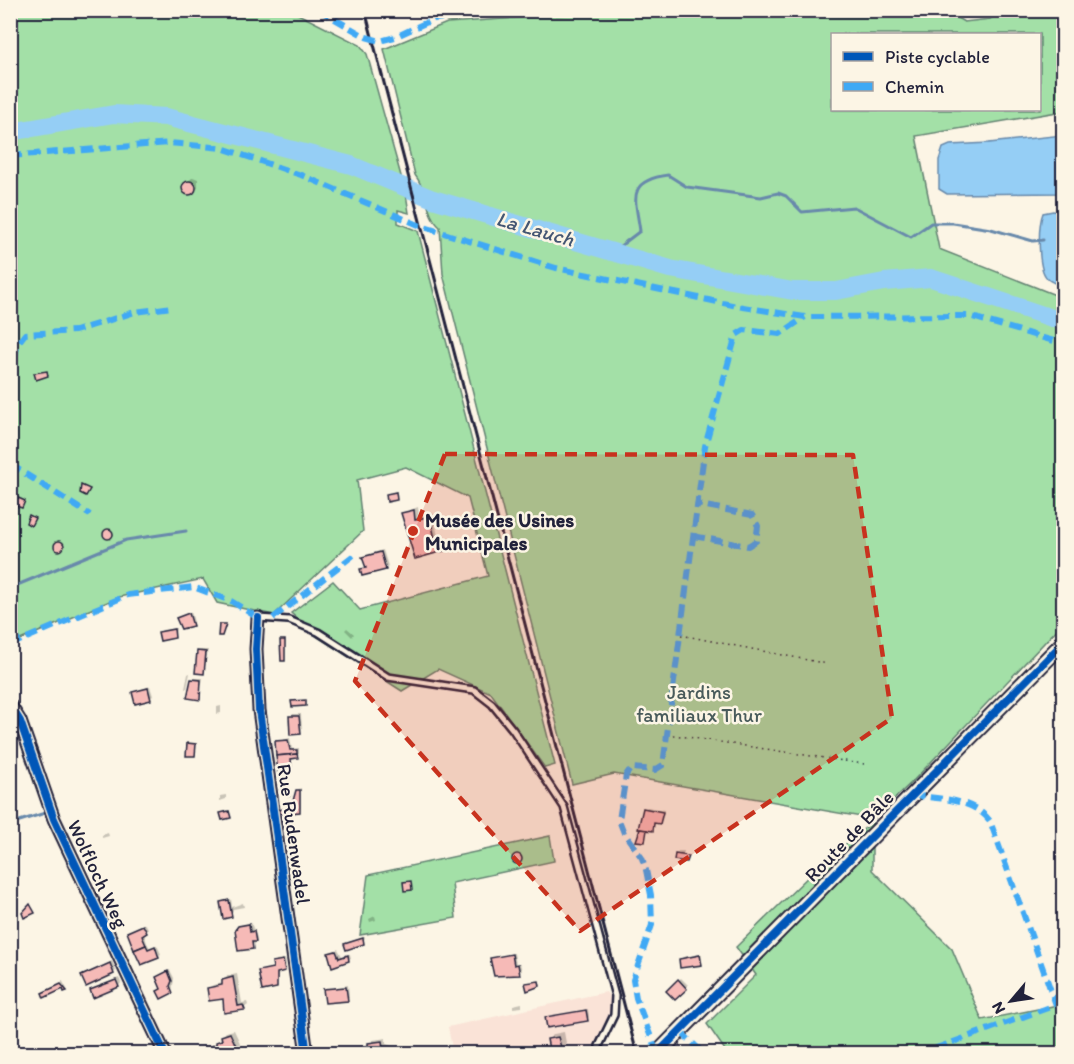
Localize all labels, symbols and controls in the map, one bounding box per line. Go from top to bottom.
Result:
legend [831,33,1041,111]
text: Piste cyclable [885,46,990,68]
text: Chemin [885,76,944,98]
water label: La Lauch [493,206,577,252]
place label: Musée des Usines Municipales [425,508,574,556]
marker: Musée des Usines Municipales [406,524,420,538]
park label: Jardins familiaux Thur [636,680,762,727]
street label: Rue Rudenwadel [272,762,316,906]
street label: Route de Bâle [799,785,899,887]
street label: Wolfloch Weg [62,816,134,933]
north arrow [981,971,1041,1031]
text: N [987,999,1009,1017]

